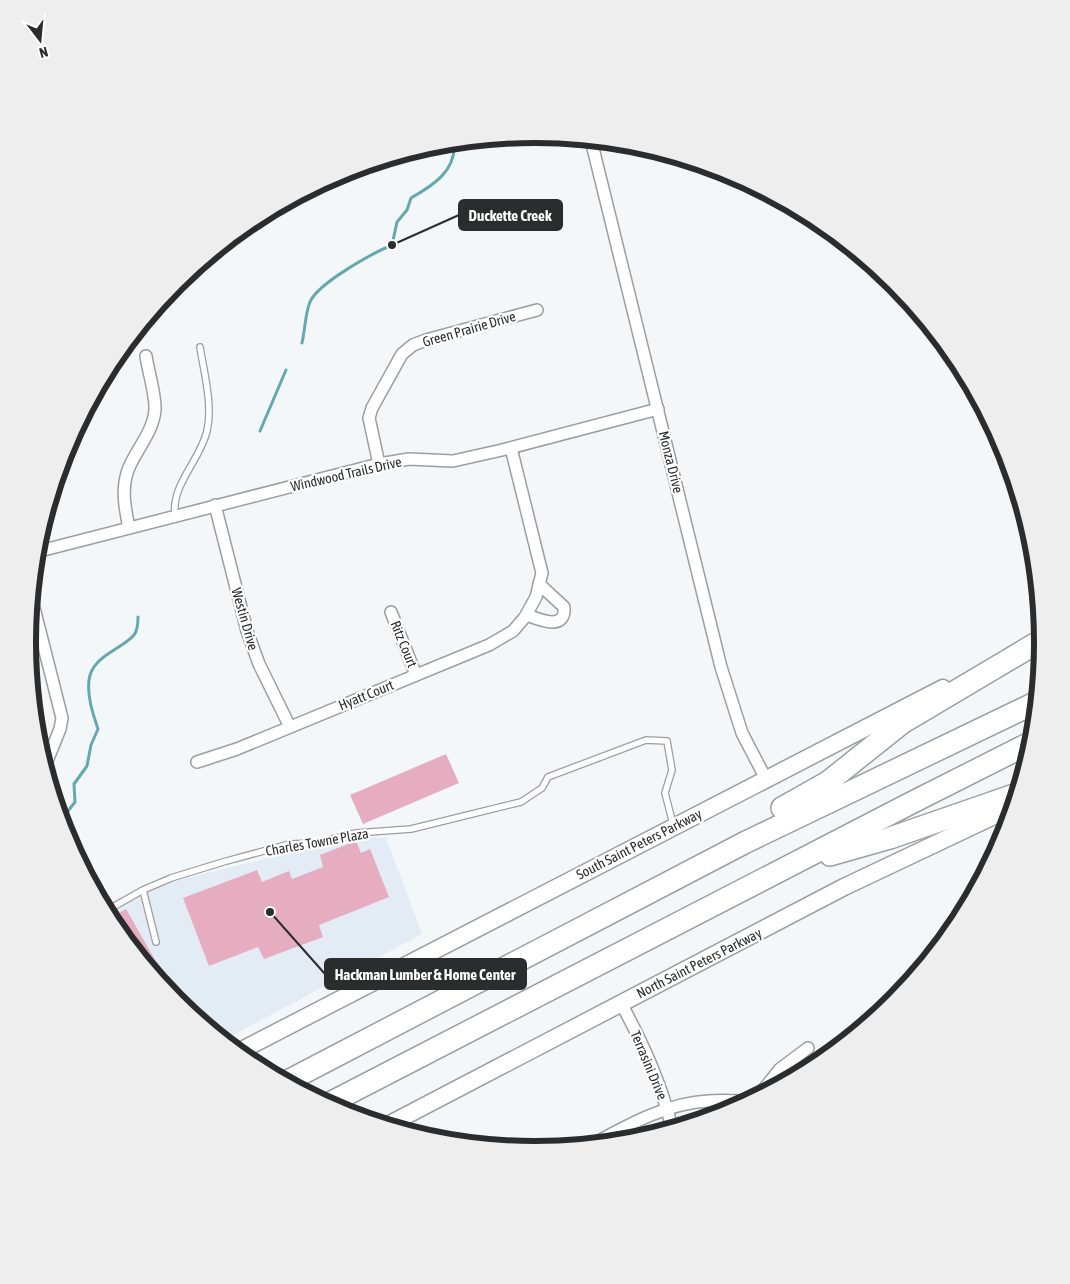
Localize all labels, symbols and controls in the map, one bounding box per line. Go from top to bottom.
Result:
north arrow [15,15,65,65]
text: N [37,44,50,61]
callout: Duckette Creek [459,200,562,230]
text: Duckette Creek [469,207,552,224]
street label: Green Prairie Drive [421,308,517,350]
street label: Monza Drive [656,429,686,495]
street label: Windwood Trails Drive [289,453,403,495]
street label: Westin Drive [228,586,262,652]
street label: Ritz Court [387,618,421,670]
street label: Hyatt Court [336,677,396,713]
street label: South Saint Peters Parkway [574,805,705,883]
street label: Charles Towne Plaza [264,825,370,859]
street label: North Saint Peters Parkway [634,924,764,1001]
callout: Hackman Lumber & Home Center [325,959,526,989]
text: Hackman Lumber & Home Center [335,966,516,983]
street label: Terrasini Drive [627,1028,671,1102]

